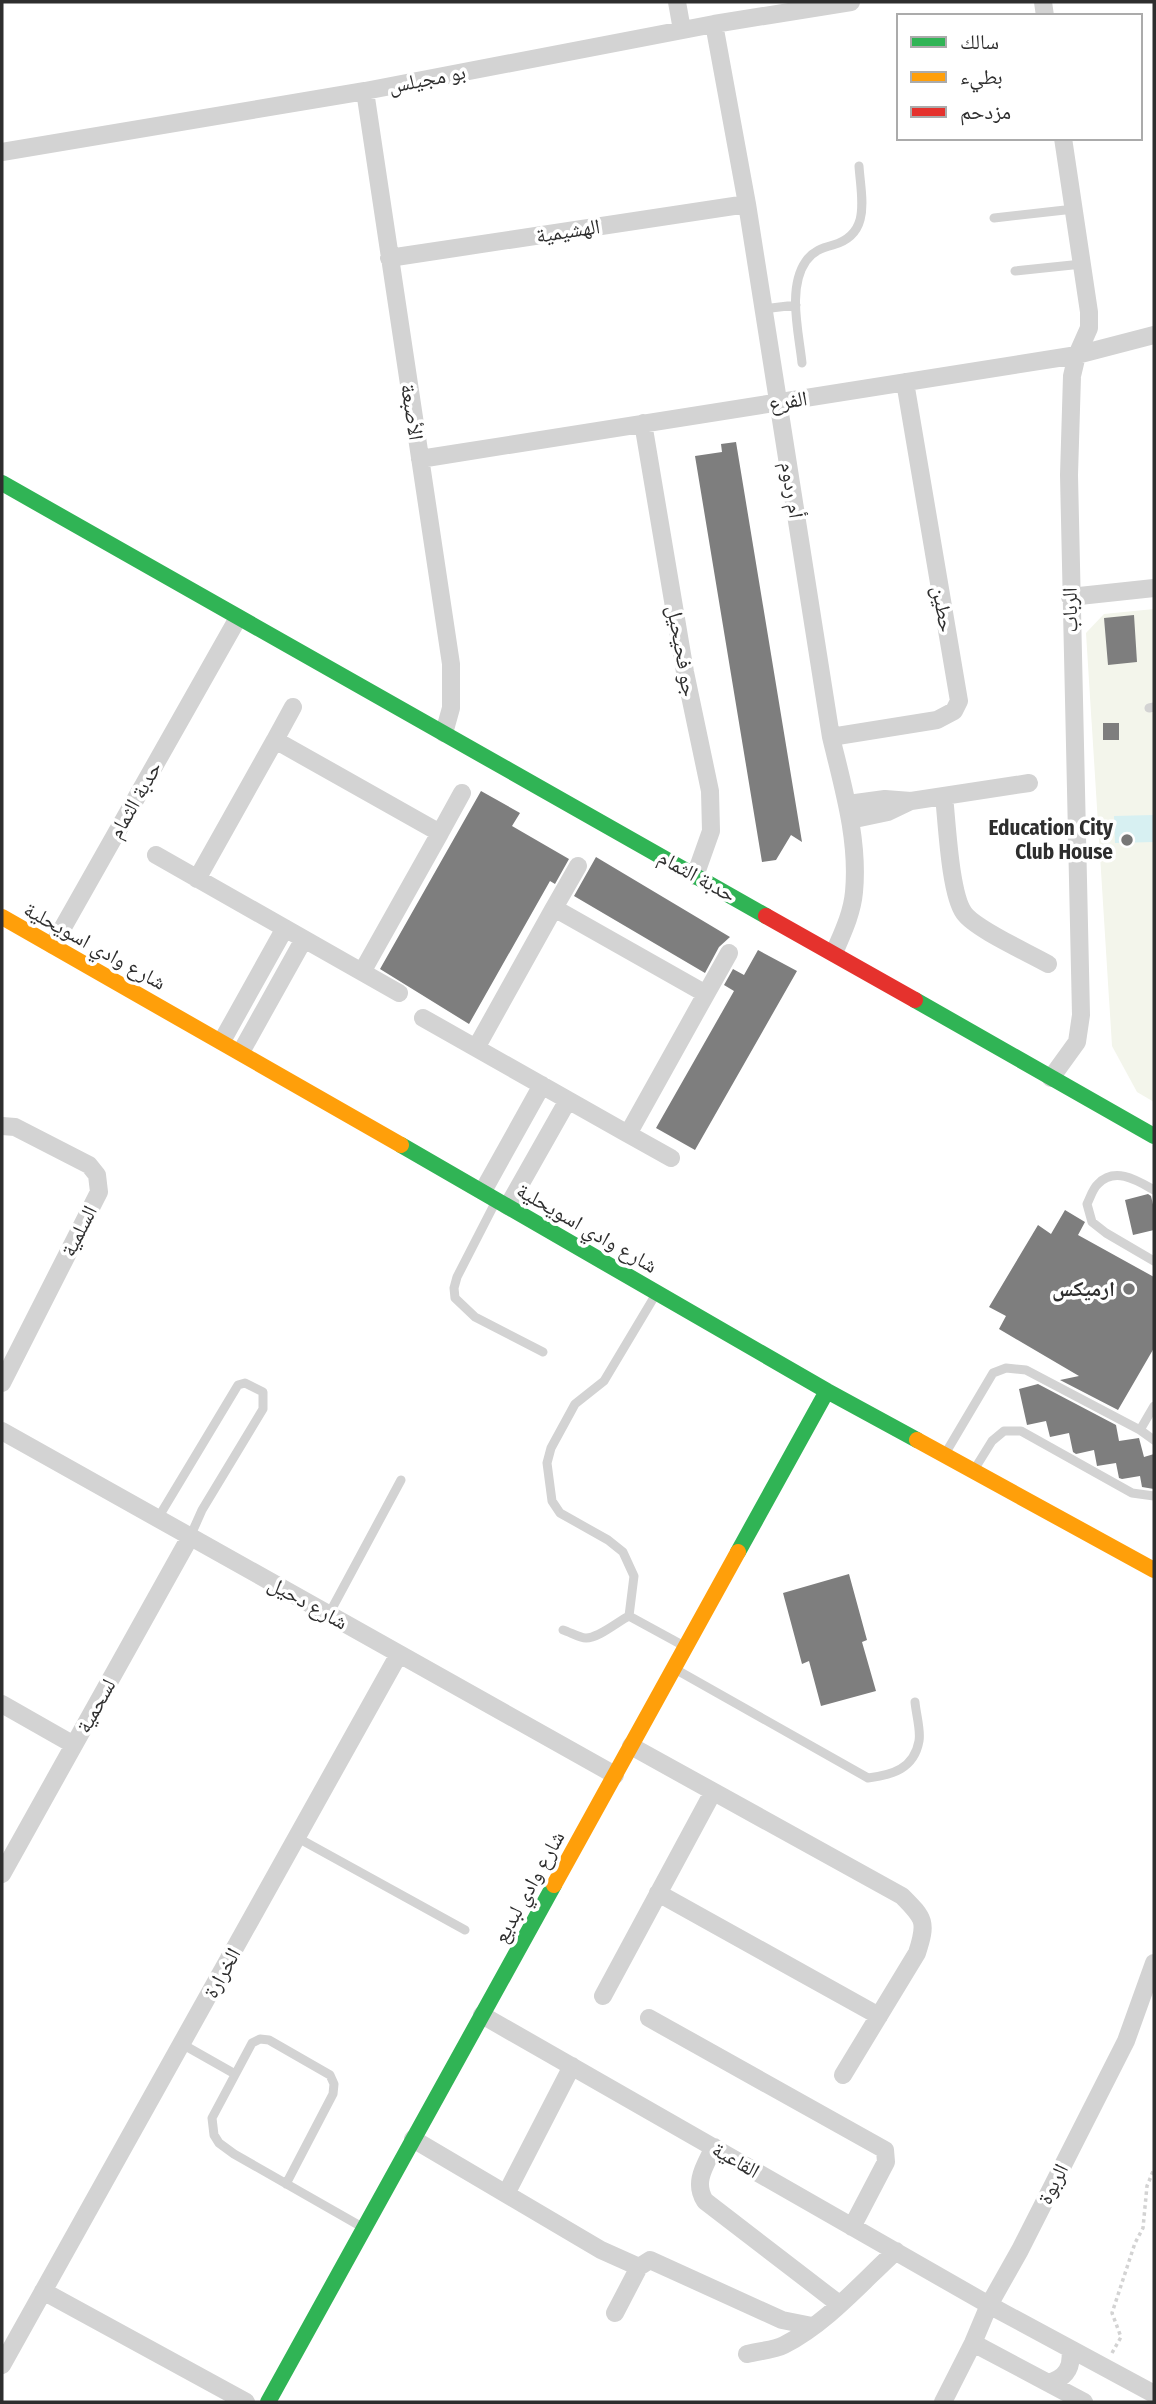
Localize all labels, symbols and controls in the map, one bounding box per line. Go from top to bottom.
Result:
legend [897,14,1142,140]
text: سالك [960,29,999,55]
street label: بو مجيلس [386,59,468,99]
text: بطيء [960,64,1003,93]
text: مزدحم [960,99,1011,126]
street label: الهشيمية [534,213,602,249]
street label: الأصبعة [395,382,429,442]
street label: الفرع [767,385,809,417]
street label: أم ردوم [774,460,809,520]
street label: حطين [926,584,960,634]
street label: الرباب [1057,587,1083,633]
street label: جو فحيحيل [661,603,703,699]
street label: حدبة الثمام [103,757,168,844]
place label: Education City Club House [989,815,1114,865]
marker: Education City Club House [1119,832,1135,848]
street label: حدبة الثمام [653,844,740,909]
street label: شارع وادي اسويحلية [18,896,171,999]
street label: شارع وادي اسويحلية [510,1177,662,1282]
street label: السلمية [55,1201,103,1261]
place label: ارميكس [1052,1276,1115,1302]
marker: ارميكس [1121,1281,1137,1297]
street label: شارع دحيل [264,1571,352,1635]
street label: لسحمية [71,1674,121,1738]
street label: شارع وادي لبديع [488,1826,573,1949]
street label: الخرارة [198,1943,246,2003]
street label: القاعية [708,2136,764,2184]
street label: الربوة [1032,2159,1074,2209]

